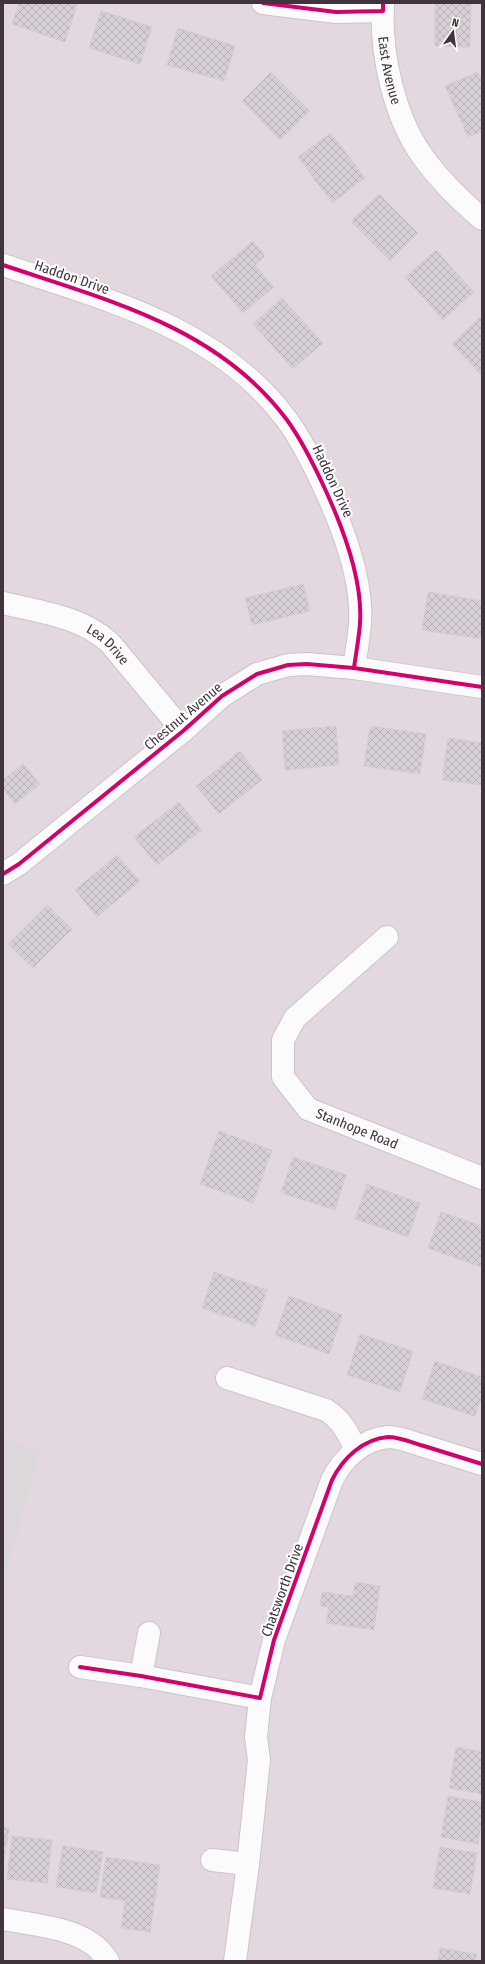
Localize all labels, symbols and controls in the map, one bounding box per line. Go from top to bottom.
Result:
north arrow [433,12,473,52]
text: N [451,16,460,30]
street label: East Avenue [374,36,405,107]
street label: Haddon Drive [32,257,112,298]
street label: Haddon Drive [308,442,357,520]
street label: Lea Drive [84,621,133,669]
street label: Chestnut Avenue [141,679,226,754]
street label: Stanhope Road [313,1105,401,1153]
street label: Chatsworth Drive [258,1541,307,1639]

